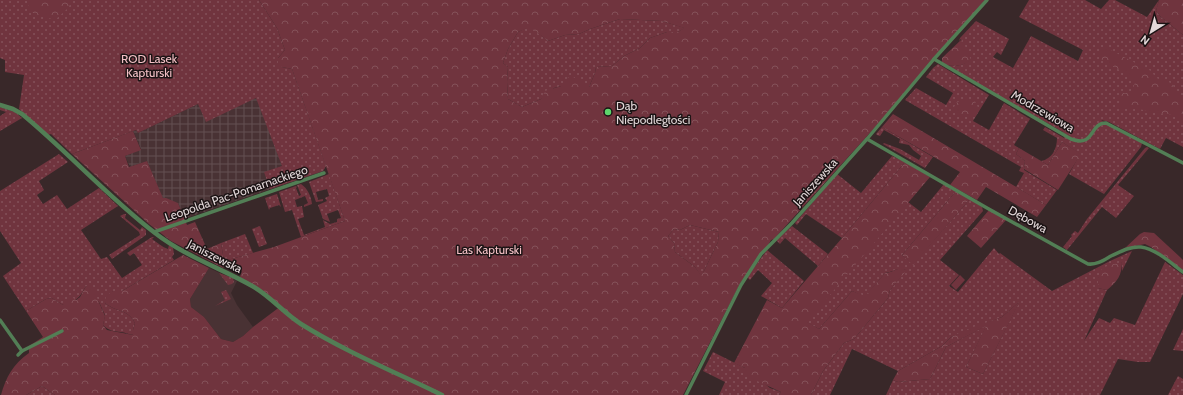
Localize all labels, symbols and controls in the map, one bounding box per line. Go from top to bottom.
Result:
north arrow [1131,12,1171,52]
text: N [1138,32,1152,48]
park label: ROD Lasek Kapturski [121,51,178,80]
street label: Modrzewiowa [1009,87,1077,135]
place label: Dąb Niepodległości [616,98,690,127]
marker: Dąb Niepodległości [603,107,613,117]
street label: Janiszewska [789,155,841,210]
street label: Leopolda Pac-Pomarnackiego [162,161,310,225]
street label: Dębowa [1006,202,1050,236]
street label: Janiszewska [184,235,245,276]
park label: Las Kapturski [456,242,522,257]

